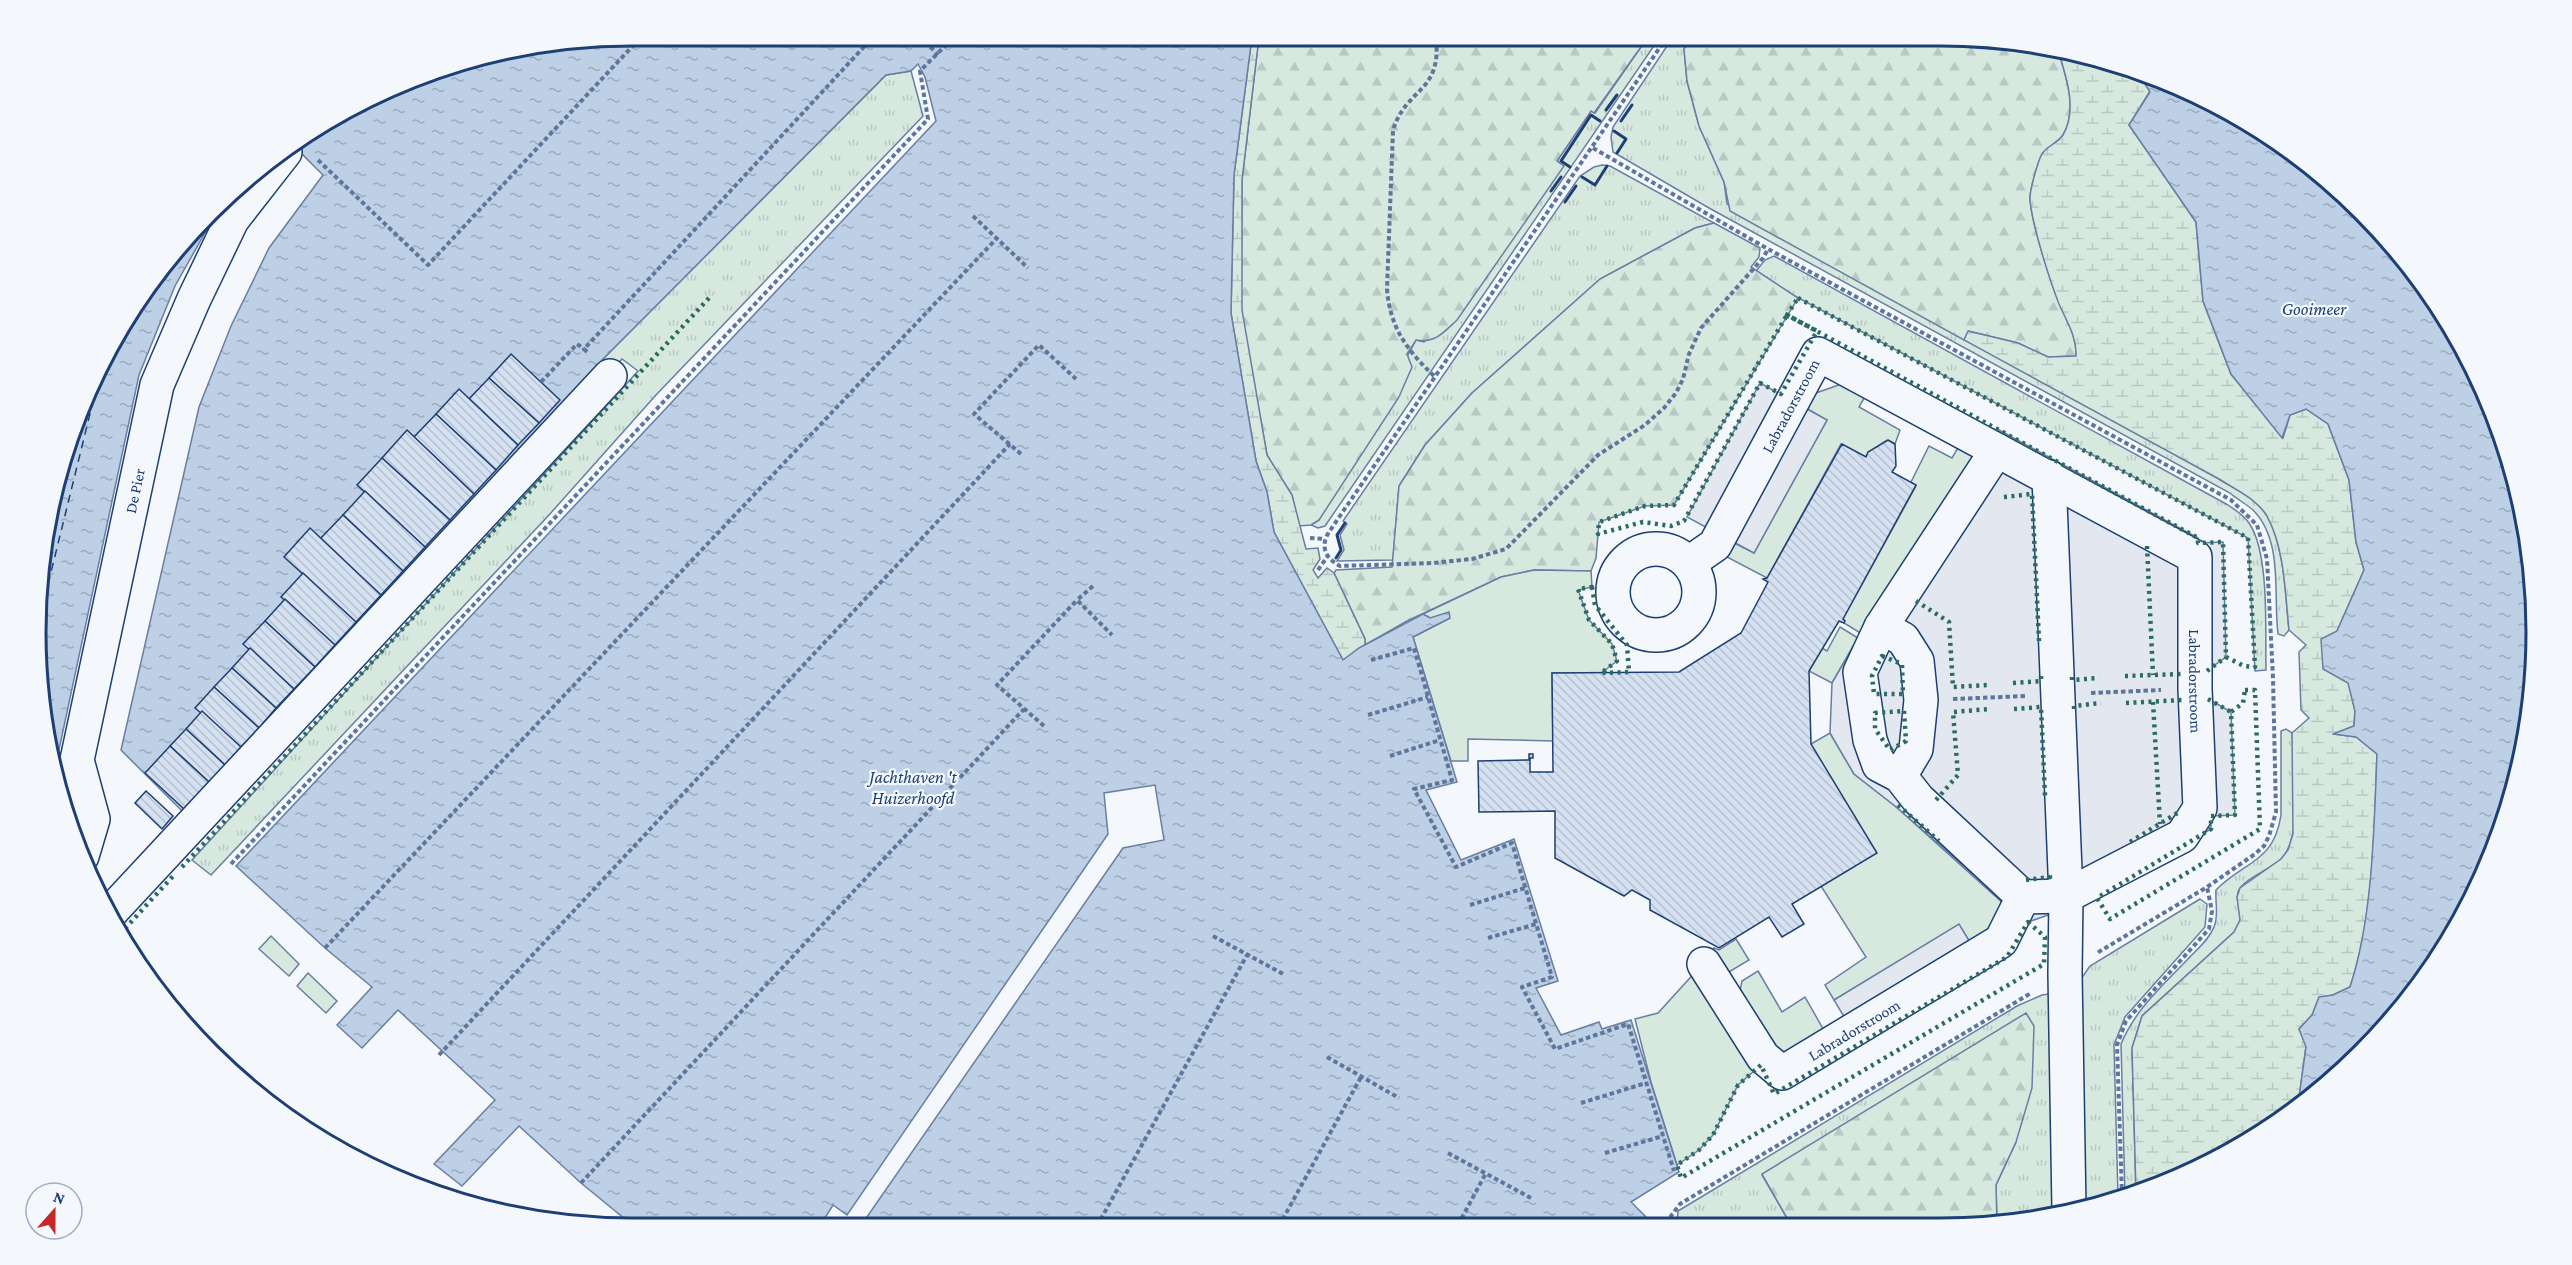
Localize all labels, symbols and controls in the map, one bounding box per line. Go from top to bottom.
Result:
water label: Gooimeer [2282,299,2347,319]
street label: Labradorstroom [1758,356,1822,455]
street label: De Pier [121,466,148,515]
street label: Labradorstroom [2186,629,2205,734]
water label: Jachthaven 't Huizerhoofd [866,767,957,808]
street label: Labradorstroom [1805,995,1903,1064]
north arrow [24,1181,84,1241]
text: N [51,1188,67,1207]

